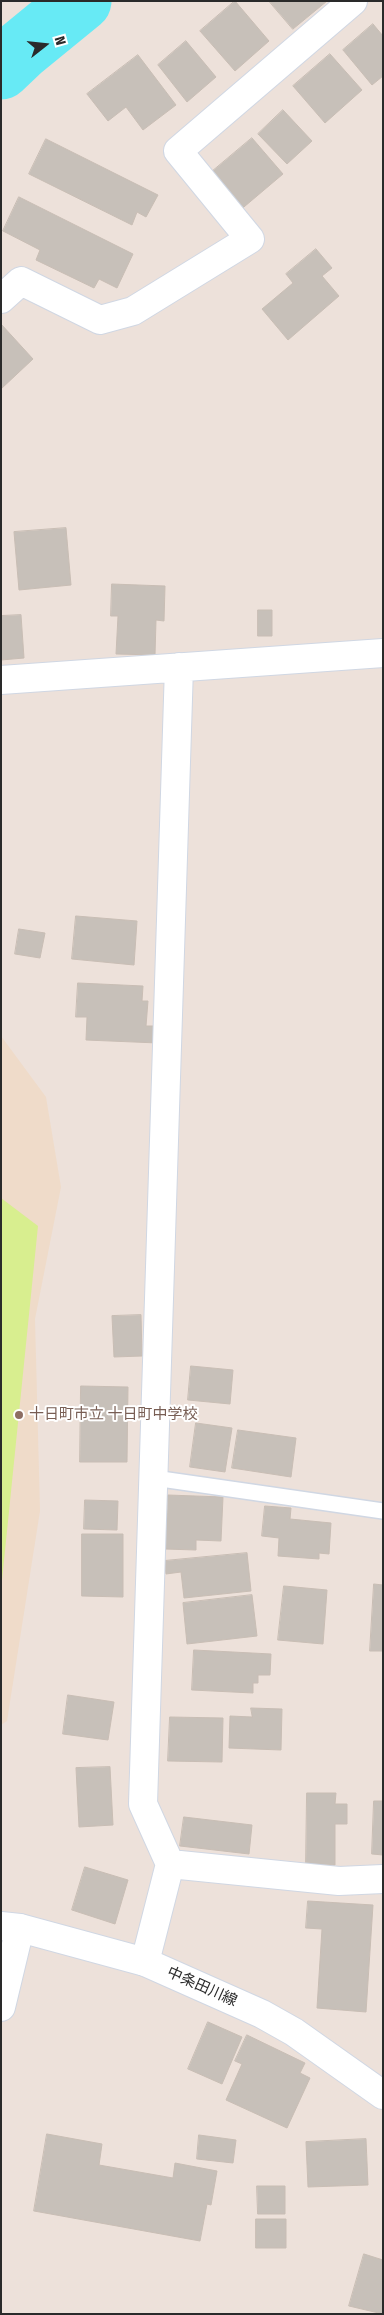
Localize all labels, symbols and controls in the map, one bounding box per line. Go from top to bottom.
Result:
north arrow [20,20,70,70]
text: N [51,34,69,47]
place label: 十日町市立 十日町中学校 [29,1406,198,1424]
marker: 十日町市立 十日町中学校 [13,1409,25,1421]
street label: 中条田川線 [164,1964,240,2010]

